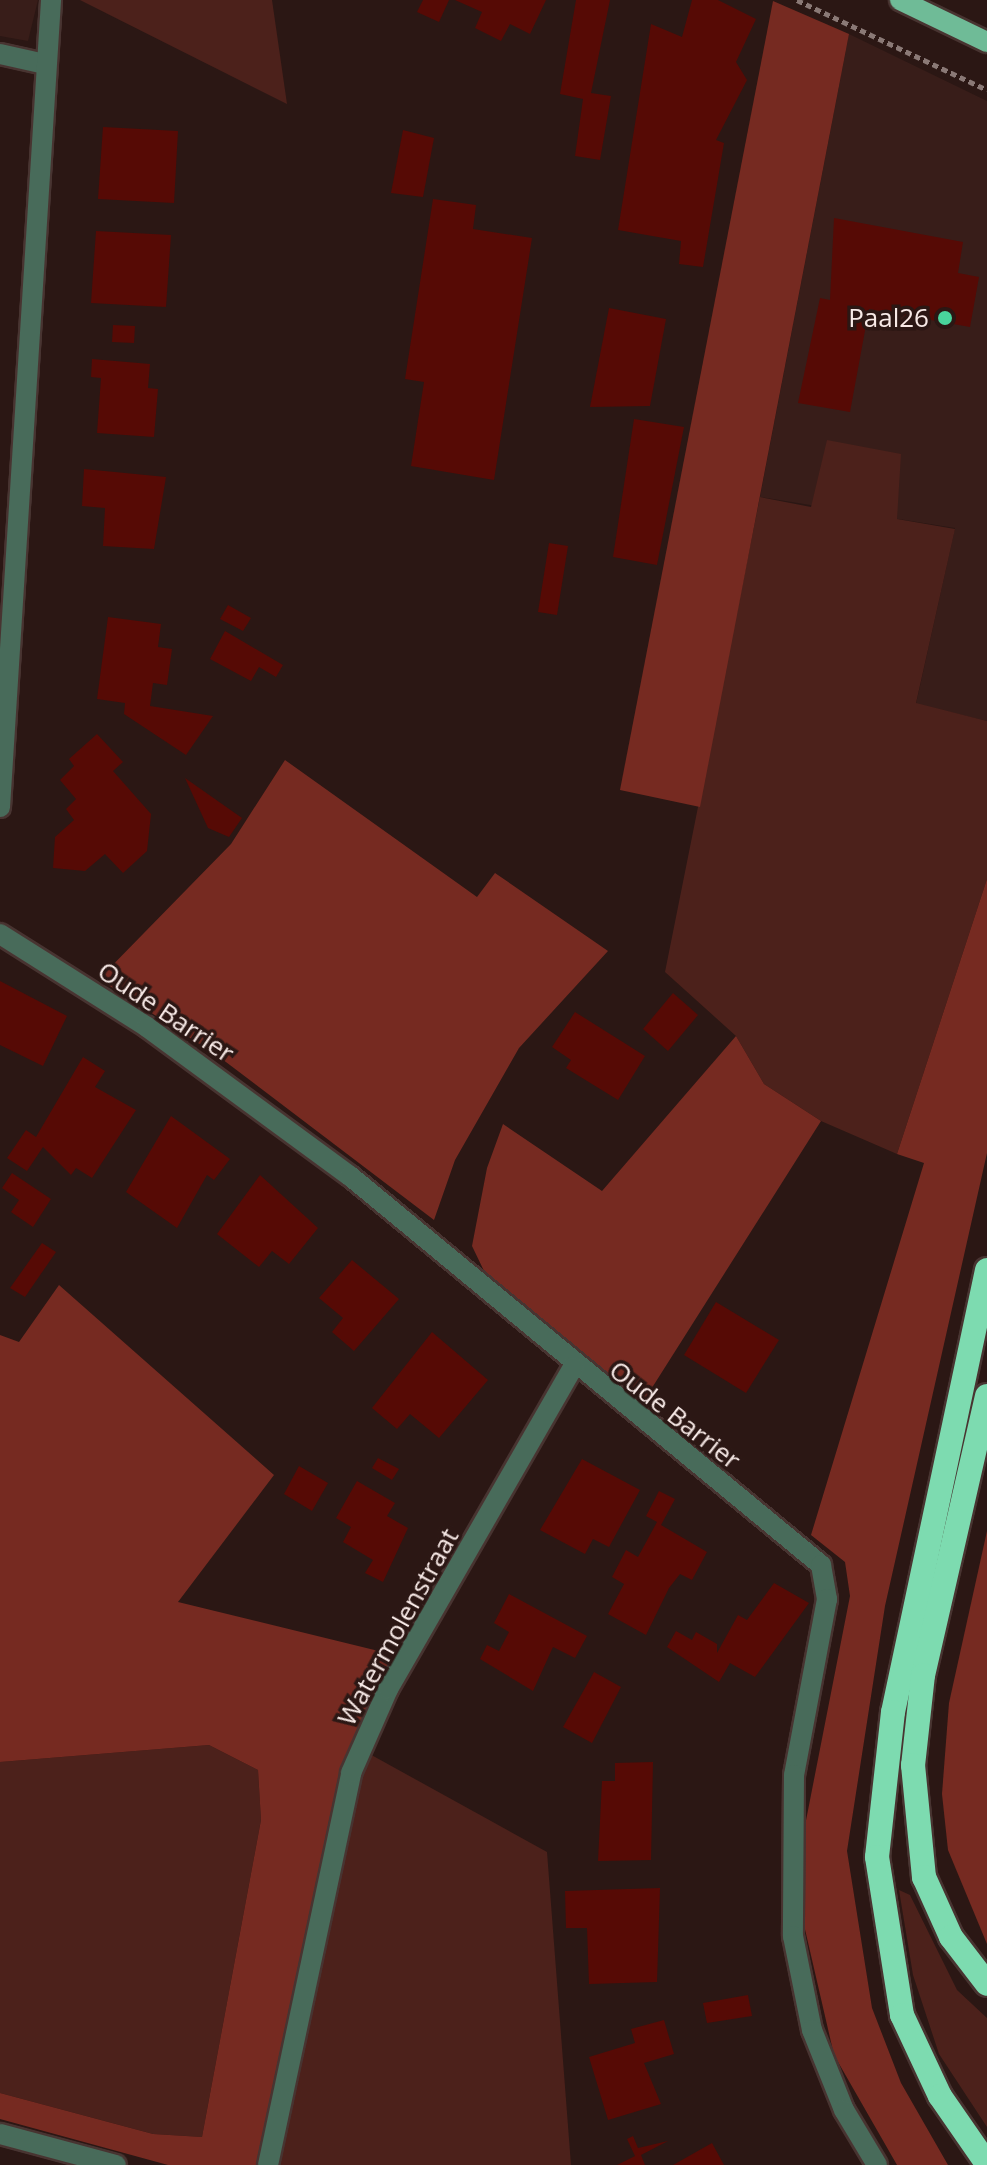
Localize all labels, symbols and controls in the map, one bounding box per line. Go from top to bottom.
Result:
place label: Paal26 [848,302,929,334]
marker: Paal26 [936,309,954,327]
street label: Oude Barrier [92,955,240,1069]
street label: Oude Barrier [603,1354,747,1476]
street label: Watermolenstraat [331,1523,465,1731]

